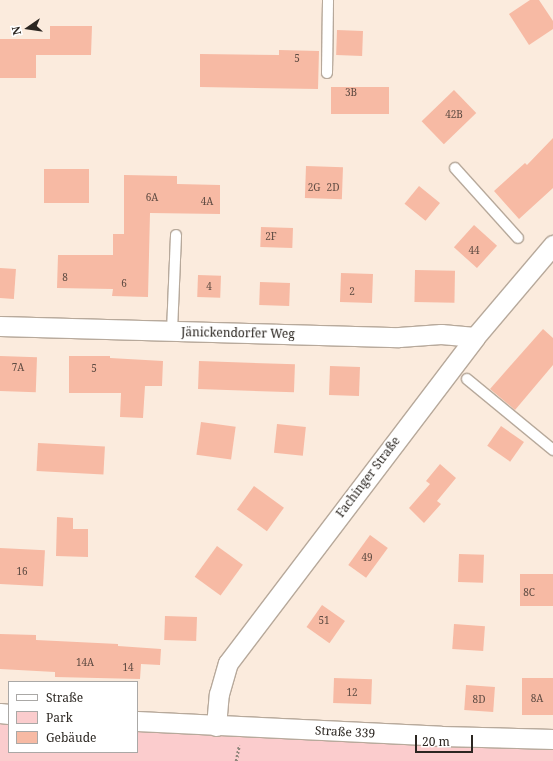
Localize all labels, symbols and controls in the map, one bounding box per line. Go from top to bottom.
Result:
north arrow [8,8,48,48]
text: N [8,25,24,37]
house number: 5 [294,53,300,65]
house number: 3B [345,87,357,99]
house number: 42B [445,109,463,121]
house number: 2G [308,182,320,194]
house number: 2D [327,182,339,194]
house number: 6A [146,192,158,204]
house number: 4A [201,196,213,208]
house number: 2F [265,231,277,243]
house number: 44 [468,245,480,257]
house number: 8 [62,272,68,284]
house number: 6 [121,278,127,290]
house number: 4 [206,281,212,293]
house number: 2 [349,286,355,298]
street label: Jänickendorfer Weg [181,325,295,341]
house number: 7A [12,362,24,374]
house number: 5 [91,363,97,375]
street label: Fachinger Straße [333,434,403,520]
house number: 49 [361,552,373,564]
house number: 16 [16,566,28,578]
house number: 8C [523,587,535,599]
house number: 51 [318,615,330,627]
house number: 14A [76,657,94,669]
house number: 14 [122,662,134,674]
legend [8,681,138,753]
house number: 12 [346,687,358,699]
text: Straße [46,689,83,706]
house number: 8A [531,693,543,705]
house number: 8D [473,694,485,706]
text: Park [46,709,73,726]
street label: Straße 339 [314,723,376,741]
scale bar [417,727,475,753]
text: Gebäude [46,729,97,746]
text: 20 m [422,733,450,750]

